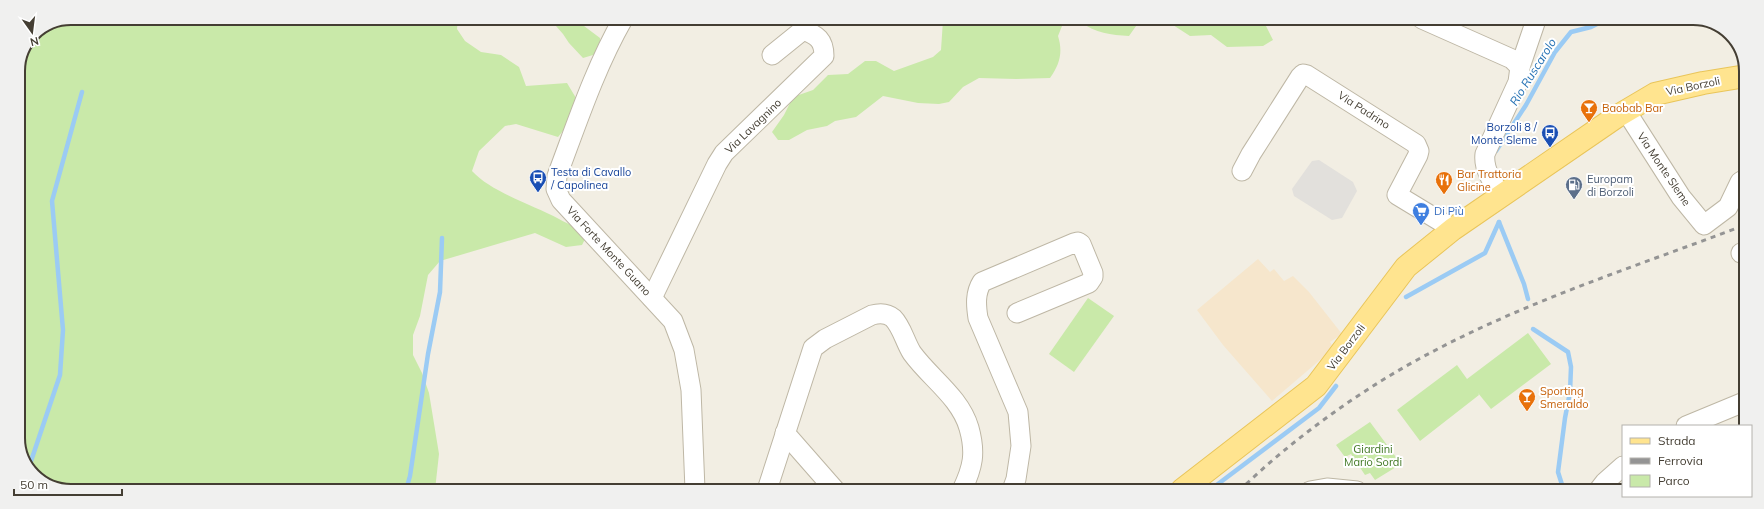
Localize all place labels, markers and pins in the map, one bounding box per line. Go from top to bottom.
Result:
bar icon: Baobab Bar [1579,98,1599,123]
place label: Baobab Bar [1602,101,1663,115]
place label: Borzoli 8 / Monte Sleme [1471,120,1538,147]
bus stop icon: Borzoli 8 / Monte Sleme [1540,123,1560,148]
place label: Testa di Cavallo / Capolinea [550,165,631,192]
place label: Bar Trattoria Glicine [1457,167,1521,194]
bus stop icon: Testa di Cavallo / Capolinea [528,168,548,193]
restaurant icon: Bar Trattoria Glicine [1434,170,1454,195]
place label: Europam di Borzoli [1587,172,1634,199]
fuel station icon: Europam di Borzoli [1564,175,1584,200]
supermarket icon: Di Più [1411,201,1431,226]
place label: Di Più [1434,204,1464,218]
place label: Sporting Smeraldo [1540,384,1589,411]
bar icon: Sporting Smeraldo [1517,387,1537,412]

